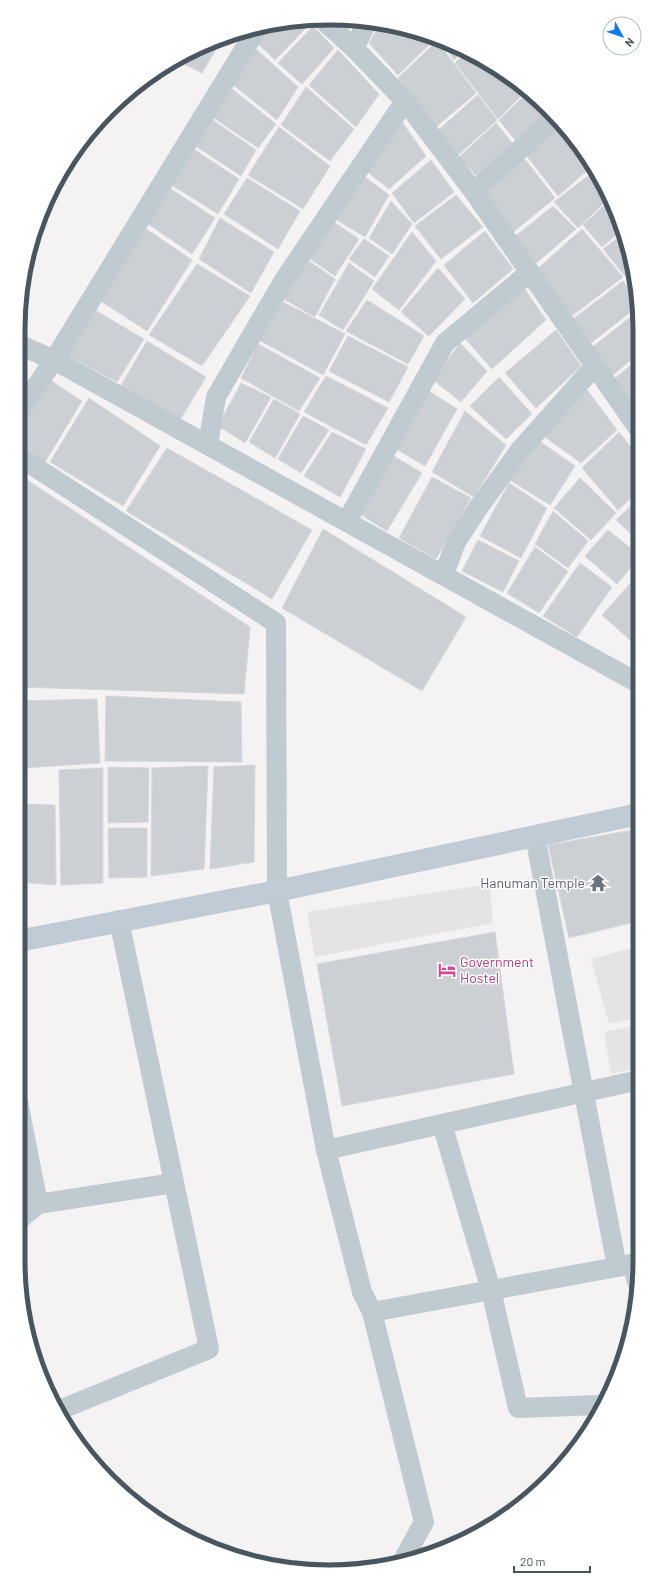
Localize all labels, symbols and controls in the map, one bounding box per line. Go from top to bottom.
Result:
north arrow [602,16,642,56]
text: N [623,36,637,50]
temple icon: Hanuman Temple [588,873,608,893]
place label: Hanuman Temple [480,874,585,891]
place label: Government Hostel [460,953,534,986]
hotel icon: Government Hostel [437,960,457,980]
scale bar [514,1548,590,1574]
text: 20 m [520,1554,546,1568]

